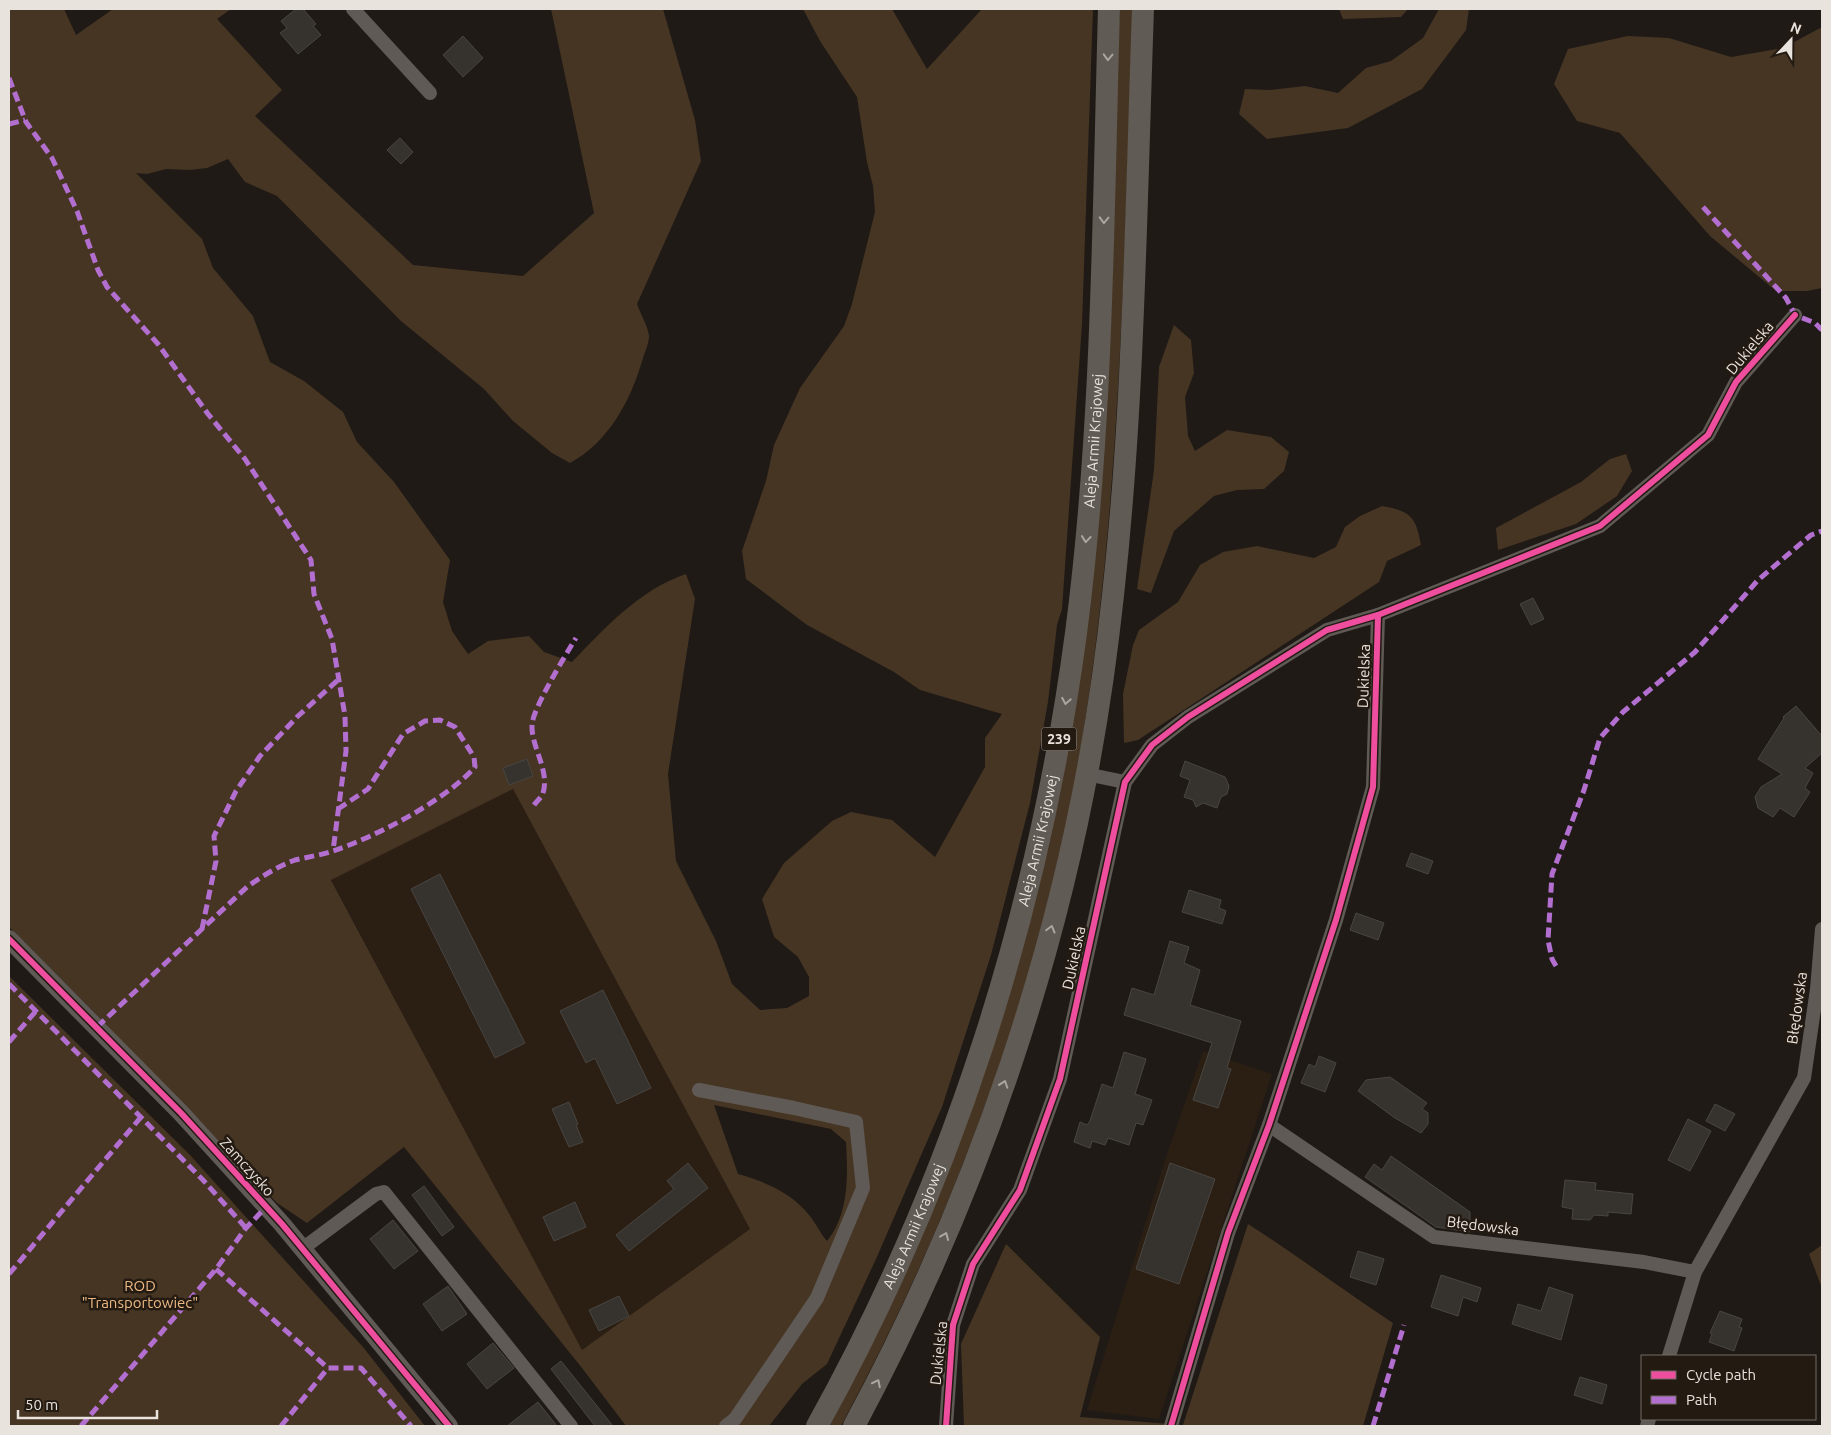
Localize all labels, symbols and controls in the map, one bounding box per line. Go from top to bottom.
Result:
north arrow [1766,15,1816,65]
text: N [1788,19,1804,37]
one-way arrow [1103,54,1113,62]
one-way arrow [1098,216,1109,224]
street label: Dukielska [1722,318,1777,378]
street label: Aleja Armii Krajowej [1080,373,1106,509]
one-way arrow [1081,536,1092,544]
street label: Dukielska [1354,644,1373,708]
one-way arrow [1061,696,1071,705]
road number: 239 [1042,728,1076,751]
street label: Aleja Armii Krajowej [1014,773,1061,908]
one-way arrow [1045,924,1056,933]
street label: Dukielska [1059,925,1089,991]
street label: Błędowska [1783,971,1810,1045]
one-way arrow [998,1081,1008,1089]
street label: Zamczysko [217,1134,278,1199]
street label: Aleja Armii Krajowej [879,1161,947,1291]
street label: Błędowska [1446,1213,1520,1238]
one-way arrow [939,1232,950,1241]
park label: ROD "Transportowiec" [82,1277,198,1311]
street label: Dukielska [927,1320,950,1386]
legend [1641,1355,1816,1420]
text: Cycle path [1686,1366,1756,1383]
one-way arrow [870,1379,881,1388]
scale bar [18,1388,156,1420]
text: Path [1686,1391,1717,1408]
text: 50 m [25,1396,58,1413]

